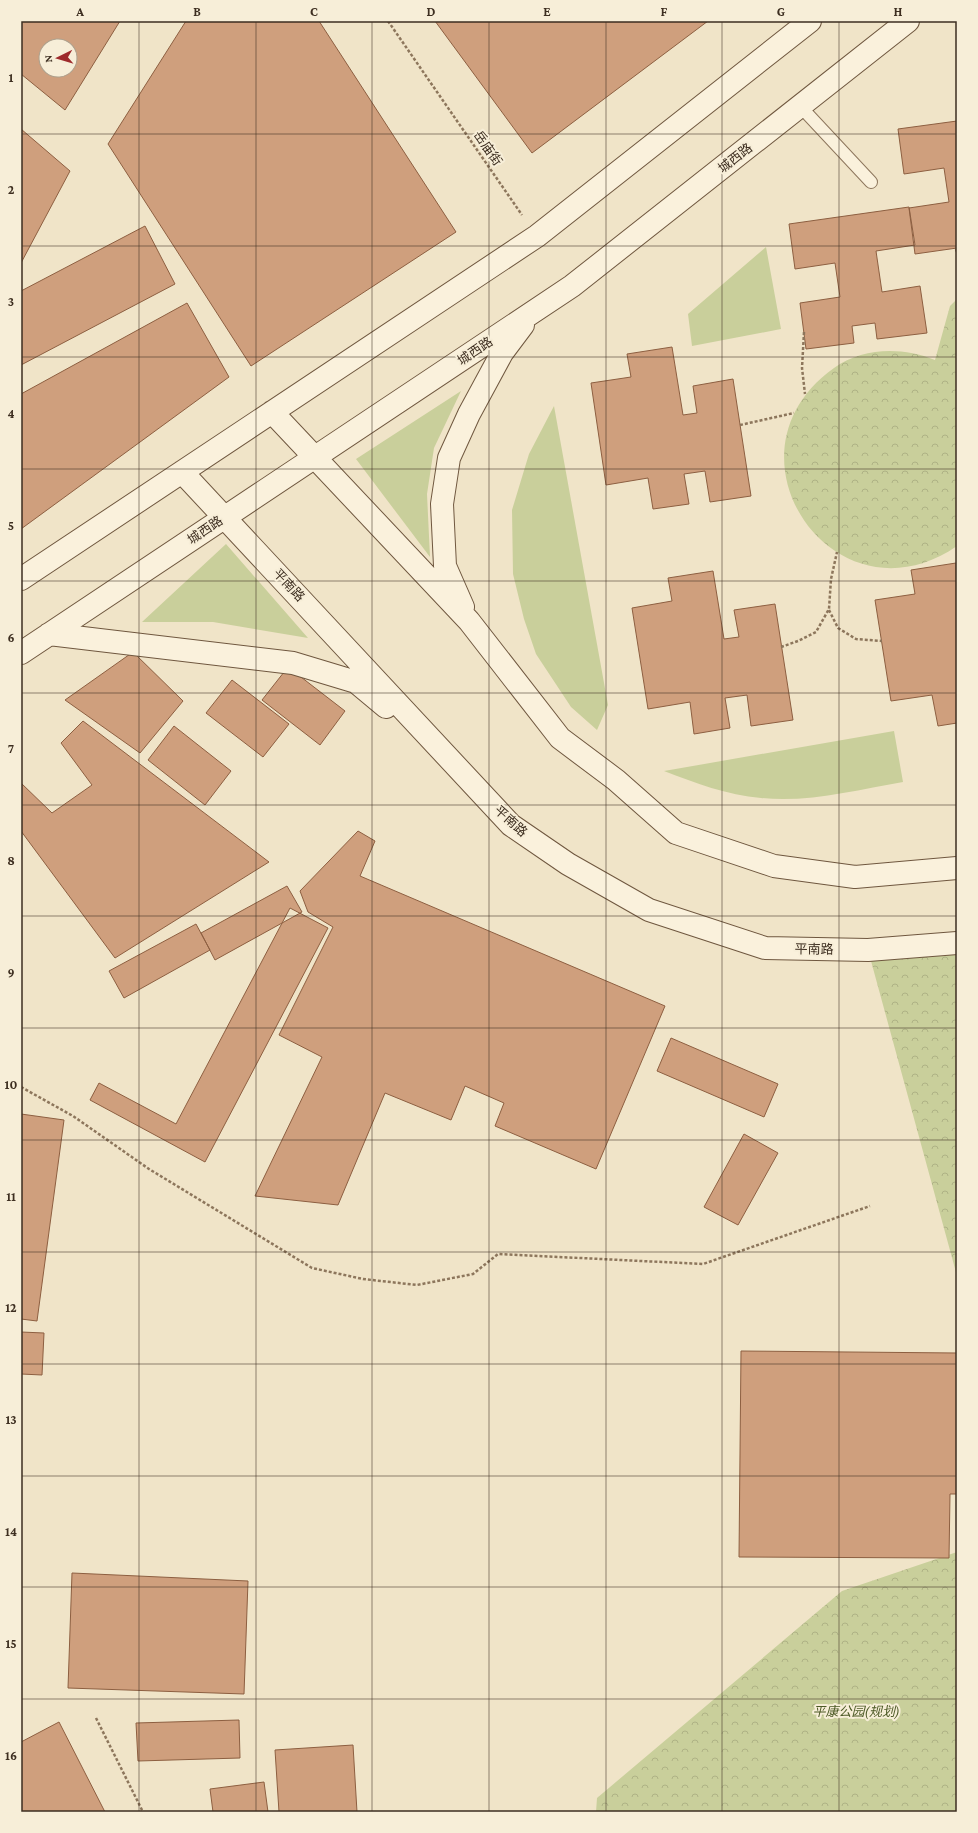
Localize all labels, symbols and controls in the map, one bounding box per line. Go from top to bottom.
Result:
text: A [75,4,84,19]
text: B [193,4,201,19]
text: C [310,4,318,19]
text: D [427,4,436,19]
text: E [543,4,551,19]
text: F [661,4,668,19]
text: G [777,4,785,19]
text: H [894,4,903,19]
north arrow [38,38,78,78]
text: N [42,54,54,63]
text: 1 [9,70,14,85]
street label: 岳庙街 [471,128,505,168]
street label: 城西路 [715,140,755,176]
text: 2 [8,182,15,197]
text: 3 [8,294,14,309]
street label: 城西路 [455,334,495,368]
text: 4 [7,406,15,421]
street label: 城西路 [185,513,225,547]
text: 5 [8,518,14,533]
street label: 平南路 [270,566,308,604]
text: 6 [7,630,15,645]
text: 7 [8,741,14,756]
street label: 平南路 [491,802,531,840]
text: 8 [7,853,15,868]
street label: 平南路 [794,941,834,957]
text: 9 [7,965,15,980]
text: 10 [5,1077,17,1092]
text: 11 [6,1189,16,1204]
text: 12 [5,1300,17,1315]
text: 13 [5,1412,17,1427]
text: 14 [5,1524,17,1539]
text: 15 [5,1636,17,1651]
park label: 平康公园(规划) [812,1704,900,1720]
text: 16 [5,1748,17,1763]

